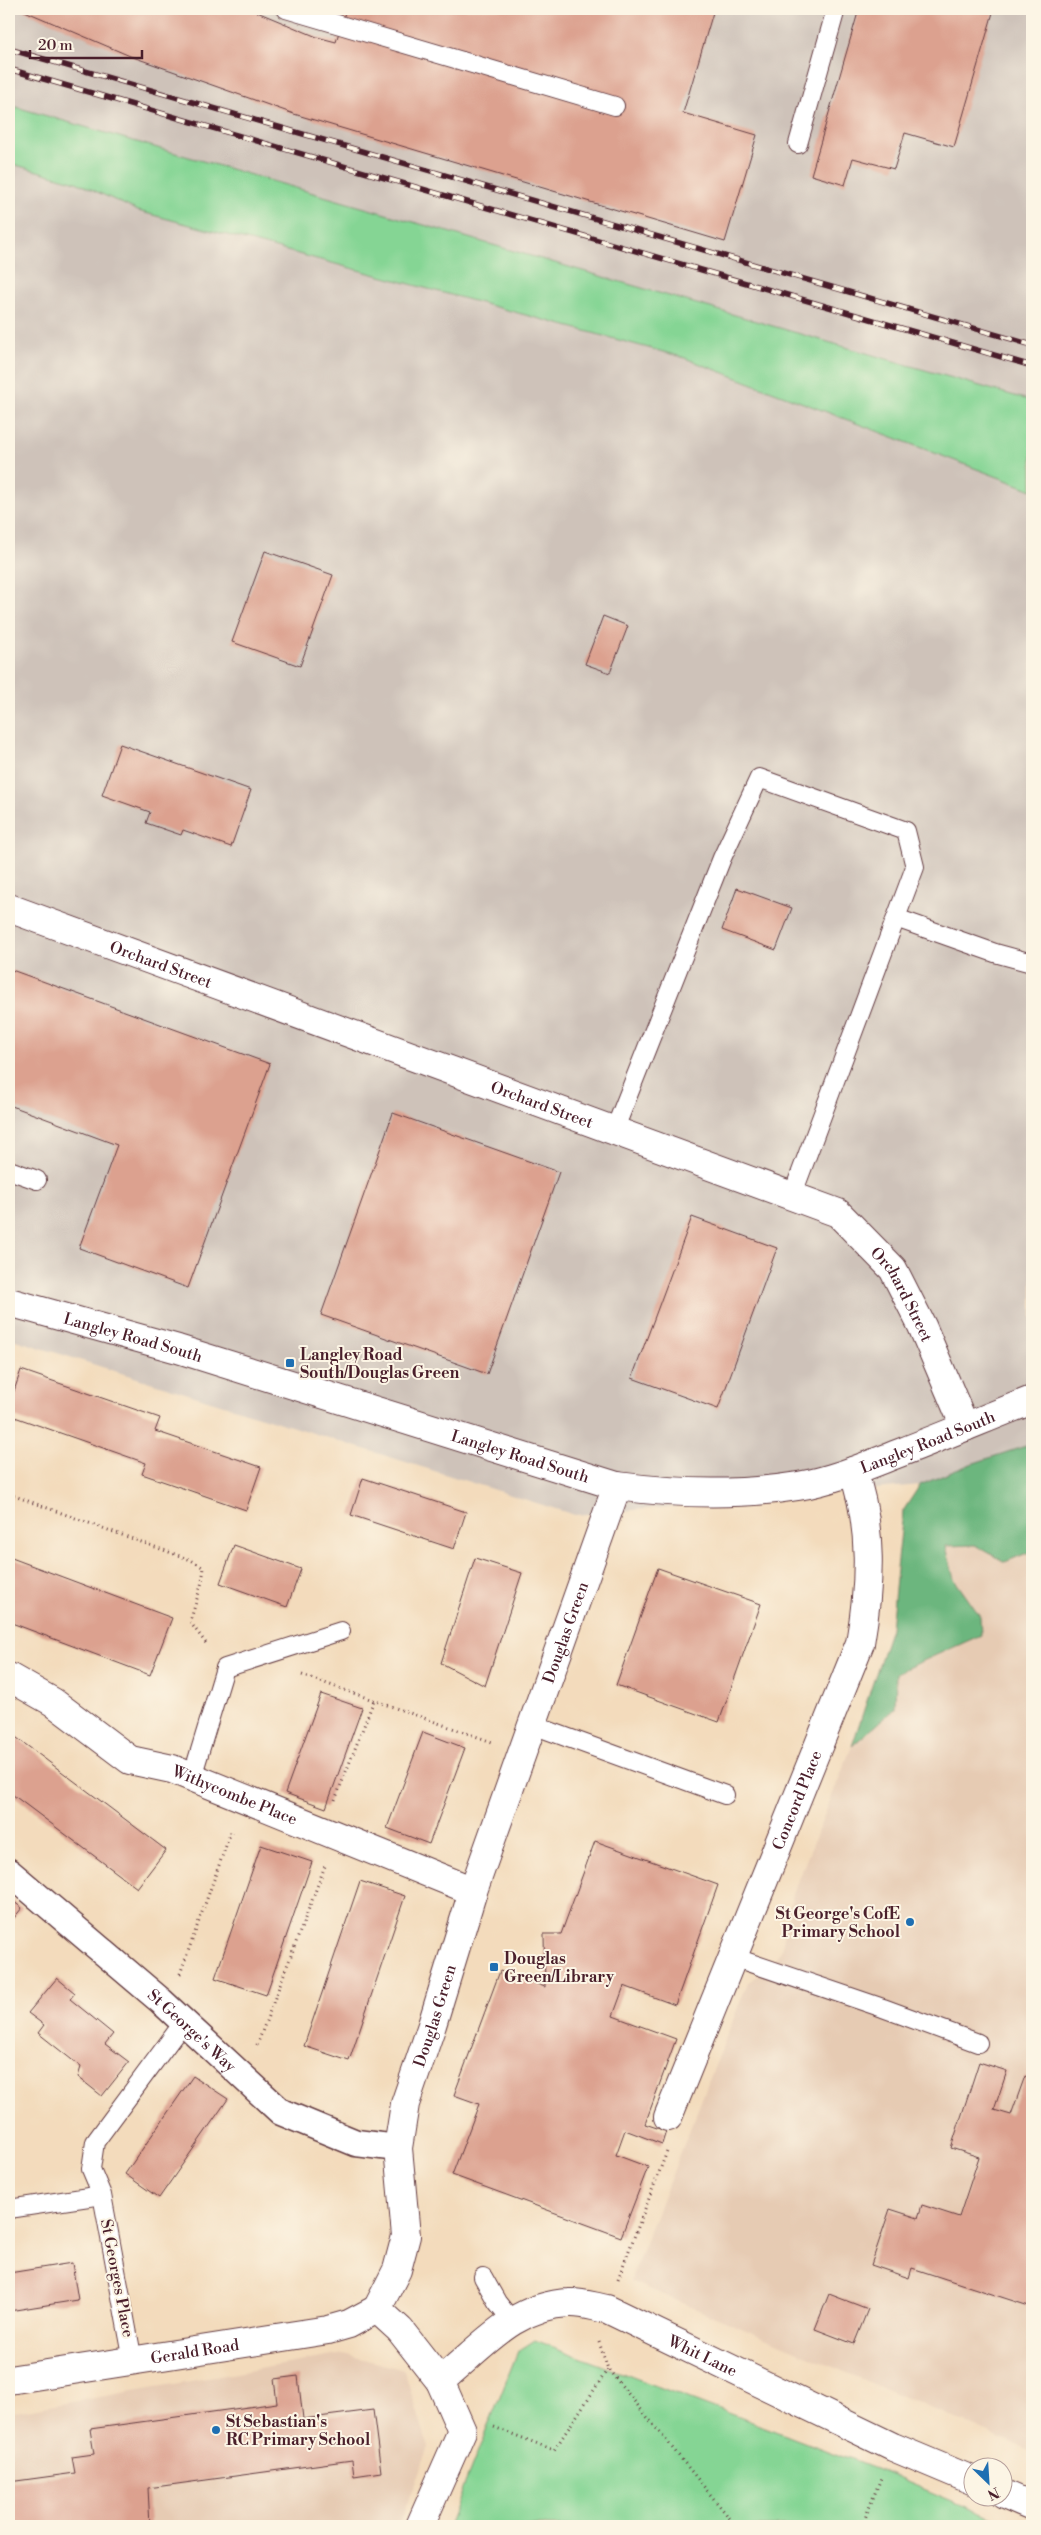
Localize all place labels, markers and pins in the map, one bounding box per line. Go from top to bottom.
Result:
place label: Langley Road South/Douglas Green [300,1345,460,1383]
marker: Langley Road South/Douglas Green [284,1357,296,1369]
place label: St George's CofE Primary School [776,1904,901,1942]
marker: St George's CofE Primary School [904,1916,916,1928]
place label: Douglas Green/Library [504,1949,615,1987]
marker: Douglas Green/Library [488,1961,500,1973]
place label: St Sebastian's RC Primary School [226,2412,371,2450]
marker: St Sebastian's RC Primary School [210,2424,222,2436]

